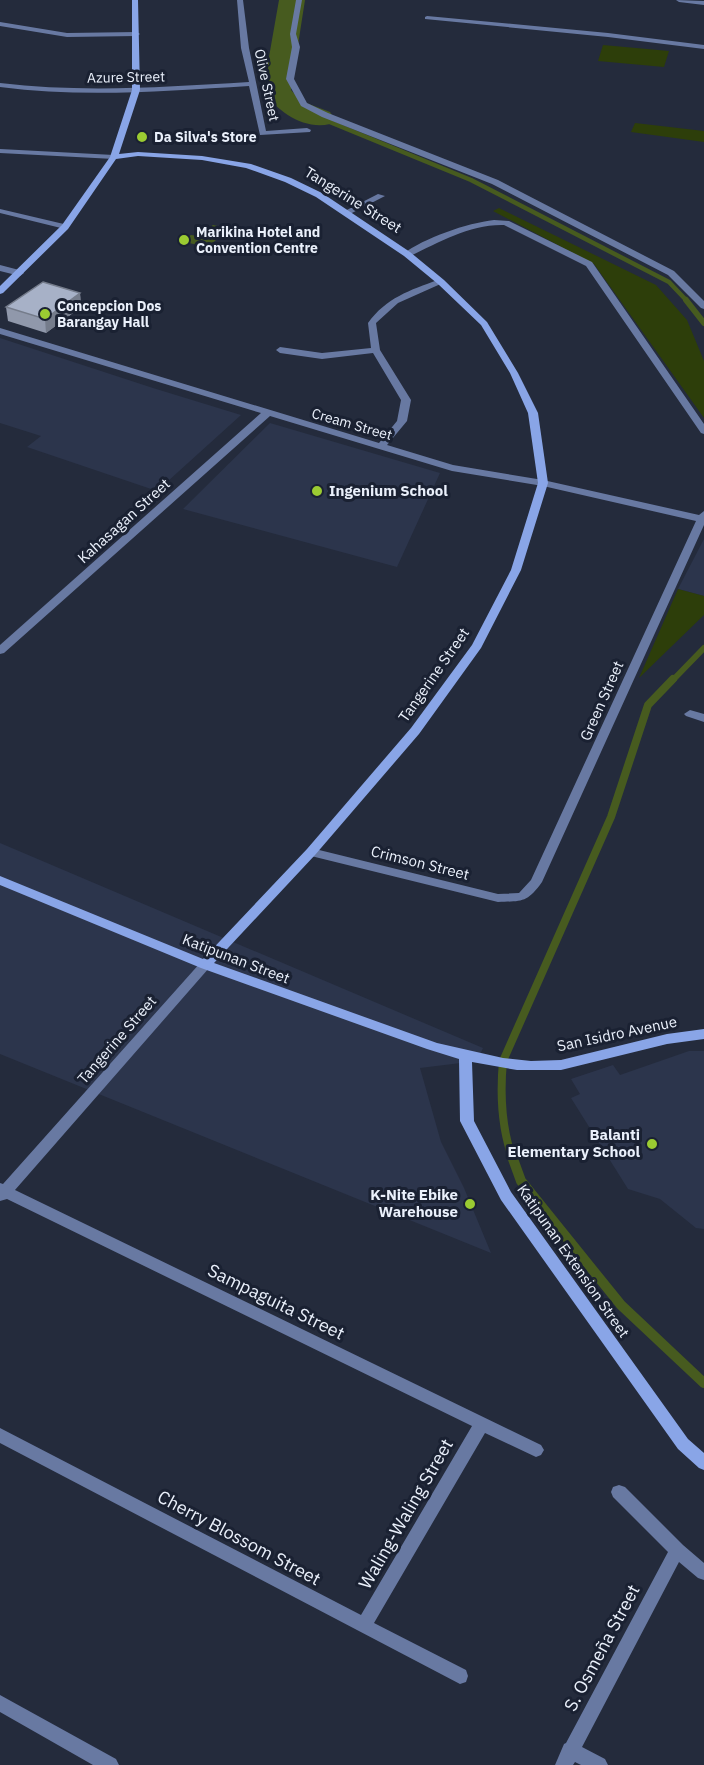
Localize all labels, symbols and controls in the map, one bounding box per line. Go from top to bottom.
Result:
street label: Olive Street [251,47,283,123]
street label: Azure Street [87,67,165,87]
place label: Da Silva's Store [154,128,257,146]
marker: Da Silva's Store [135,130,149,144]
street label: Tangerine Street [301,162,405,237]
place label: Marikina Hotel and Convention Centre [196,223,320,257]
marker: Marikina Hotel and Convention Centre [177,233,191,247]
place label: Concepcion Dos Barangay Hall [57,297,161,331]
marker: Concepcion Dos Barangay Hall [38,307,52,321]
street label: Cream Street [310,404,394,444]
street label: Kahasagan Street [73,474,174,567]
place label: Ingenium School [329,481,448,500]
marker: Ingenium School [310,484,324,498]
street label: Tangerine Street [394,624,473,726]
street label: Green Street [575,658,628,744]
street label: Crimson Street [369,841,471,884]
street label: Katipunan Street [180,929,292,988]
street label: Tangerine Street [73,992,160,1088]
street label: San Isidro Avenue [555,1012,679,1055]
place label: Balanti Elementary School [508,1125,640,1161]
marker: Balanti Elementary School [645,1137,659,1151]
street label: Katipunan Extension Street [513,1180,634,1341]
place label: K-Nite Ebike Warehouse [370,1185,458,1221]
marker: K-Nite Ebike Warehouse [463,1197,477,1211]
street label: Sampaguita Street [204,1258,348,1345]
street label: Waling-Waling Street [353,1434,458,1593]
street label: Cherry Blossom Street [154,1485,325,1590]
street label: S. Osmeña Street [559,1580,645,1715]

